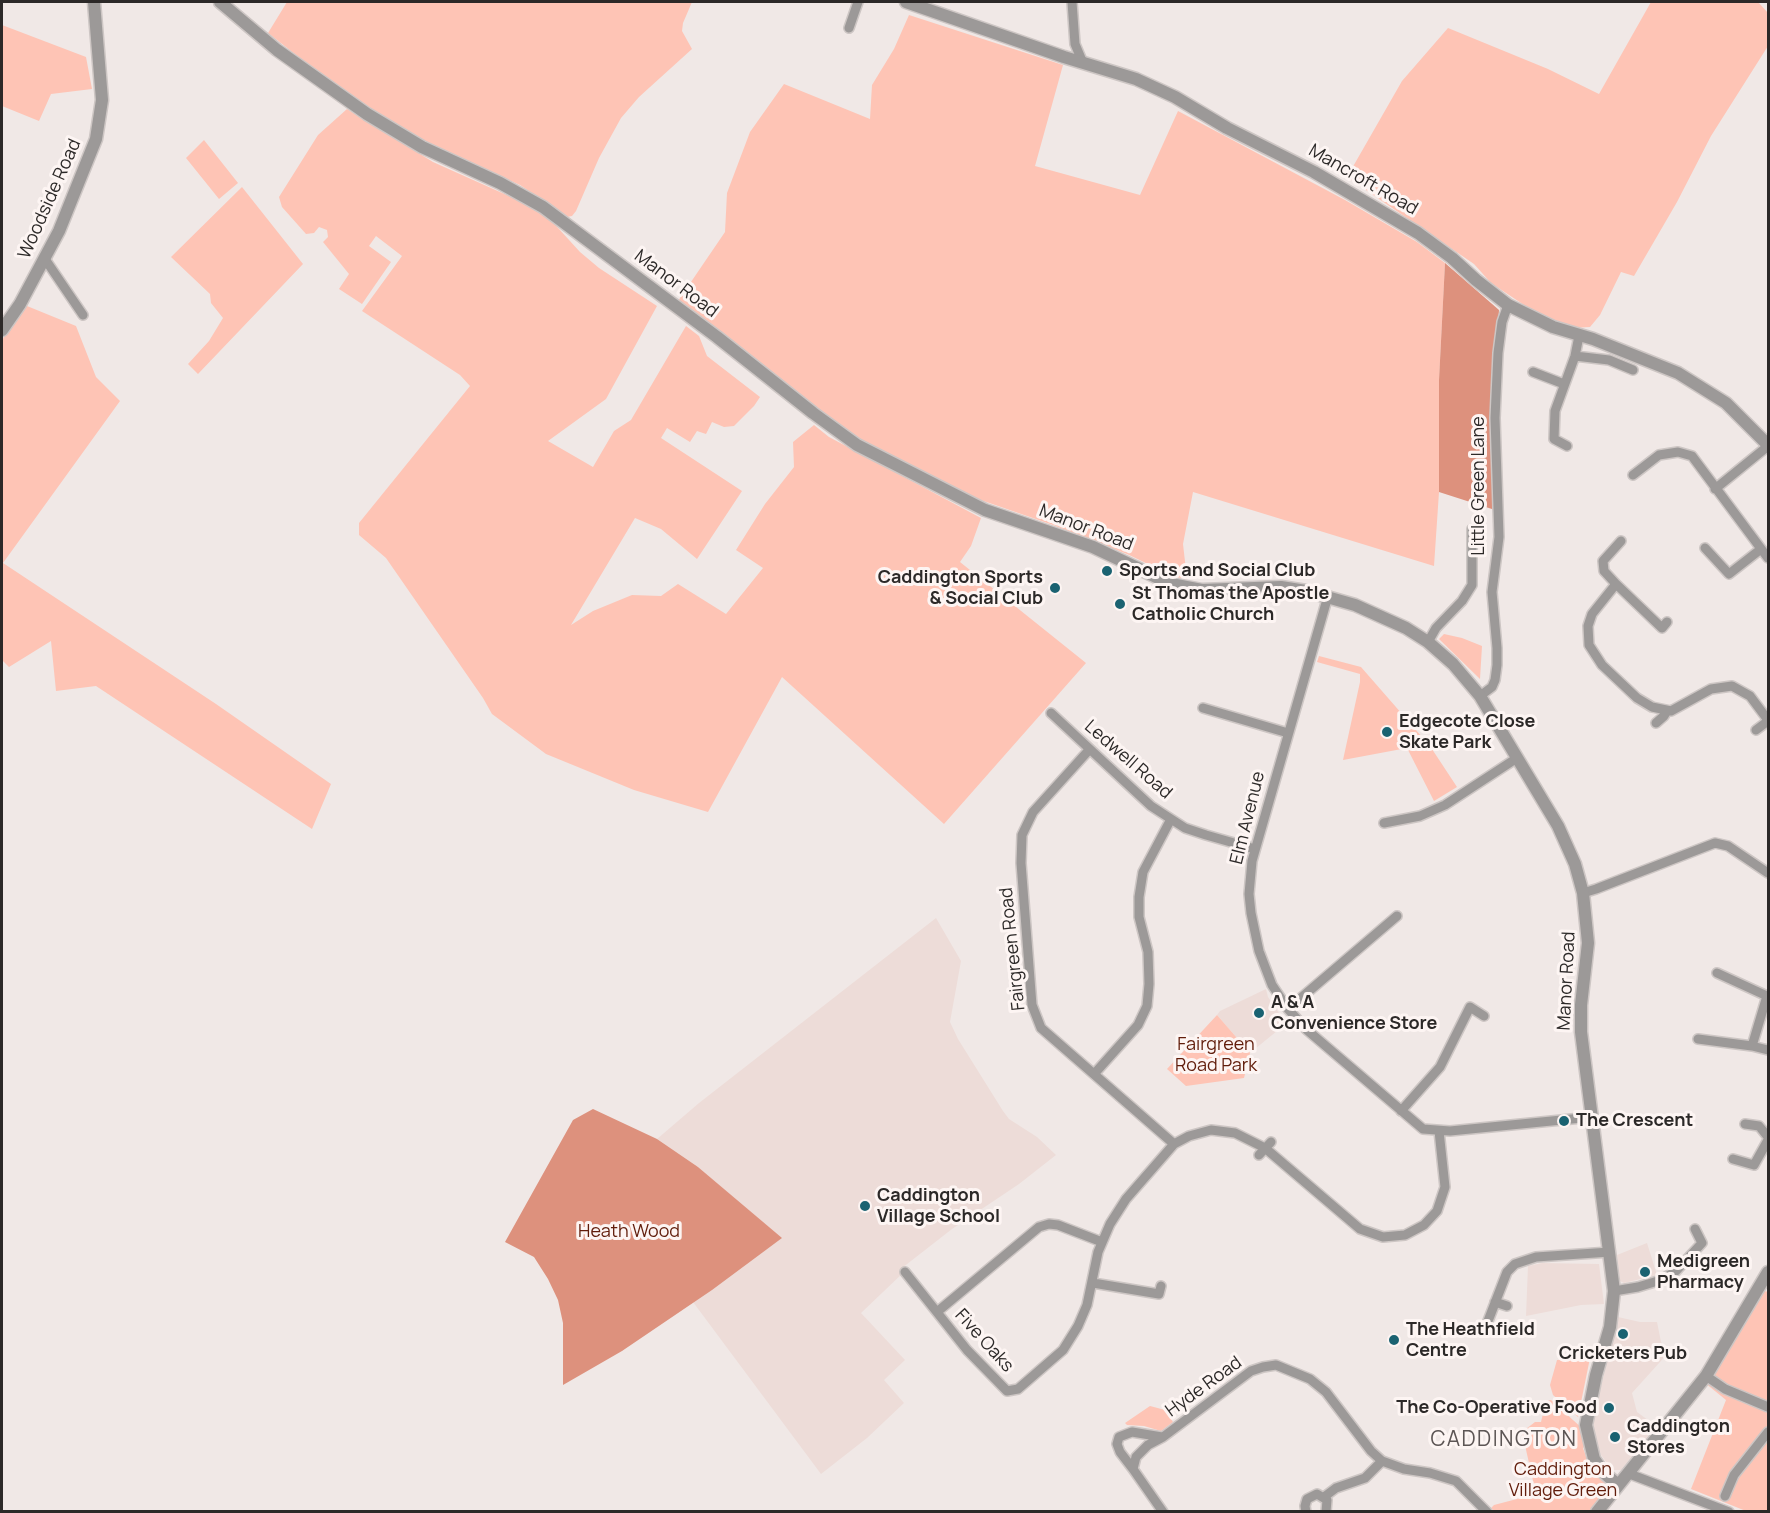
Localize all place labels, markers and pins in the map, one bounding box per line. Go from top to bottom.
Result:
place label: Sports and Social Club [1119,560,1315,582]
marker: Sports and Social Club [1100,564,1114,578]
place label: Caddington Sports & Social Club [878,567,1043,610]
marker: Caddington Sports & Social Club [1048,581,1062,595]
place label: St Thomas the Apostle Catholic Church [1132,583,1329,626]
marker: St Thomas the Apostle Catholic Church [1113,597,1127,611]
place label: Edgecote Close Skate Park [1399,711,1535,754]
marker: Edgecote Close Skate Park [1380,725,1394,739]
place label: A & A Convenience Store [1271,992,1437,1034]
marker: A & A Convenience Store [1252,1006,1266,1020]
place label: The Crescent [1576,1110,1693,1132]
marker: The Crescent [1557,1114,1571,1128]
place label: Caddington Village School [877,1185,1000,1228]
marker: Caddington Village School [858,1199,872,1213]
place label: Medigreen Pharmacy [1657,1251,1750,1294]
marker: Medigreen Pharmacy [1638,1265,1652,1279]
place label: The Heathfield Centre [1406,1319,1535,1362]
marker: Cricketers Pub [1616,1327,1630,1341]
marker: The Heathfield Centre [1387,1333,1401,1347]
place label: Cricketers Pub [1559,1343,1687,1365]
place label: The Co-Operative Food [1396,1397,1597,1419]
marker: The Co-Operative Food [1602,1401,1616,1415]
place label: Caddington Stores [1627,1416,1730,1458]
marker: Caddington Stores [1608,1430,1622,1444]

